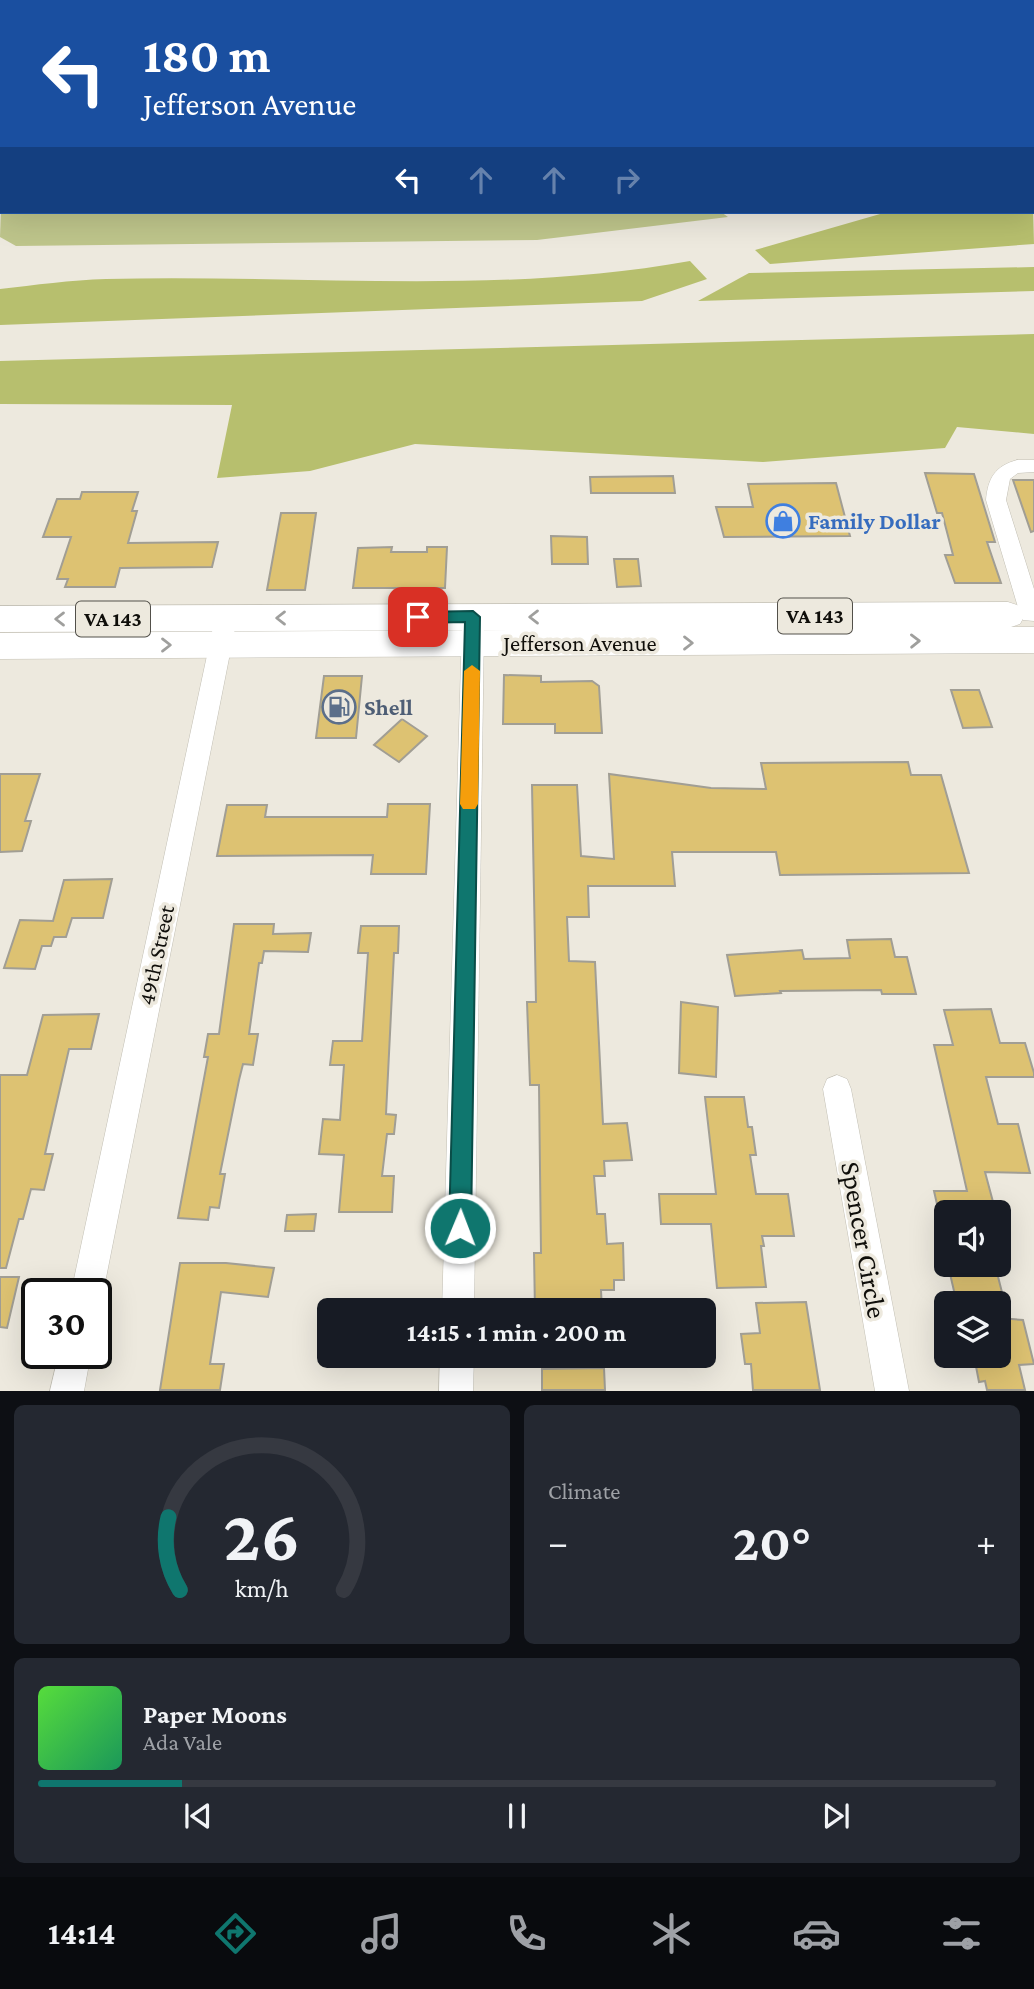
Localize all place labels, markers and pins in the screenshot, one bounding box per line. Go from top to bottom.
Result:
shop icon: Family Dollar [764,502,802,540]
place label: Family Dollar [808,508,941,534]
pin [388,587,448,647]
fuel station icon: Shell [320,688,358,726]
place label: Shell [364,694,413,720]

